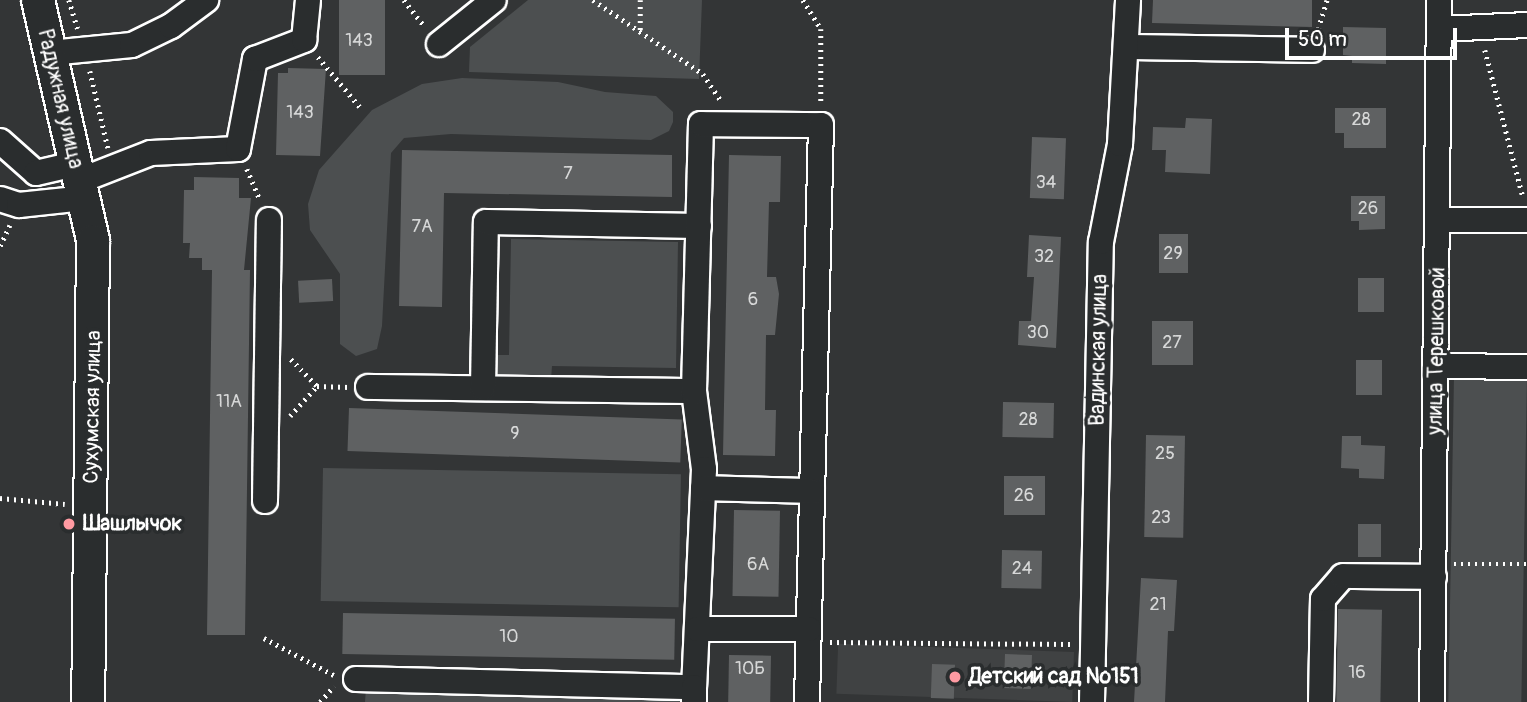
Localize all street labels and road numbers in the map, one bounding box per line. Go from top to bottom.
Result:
street label: Радужная улица [32,27,88,171]
street label: улица Терешковой [1423,267,1451,435]
street label: Вадинская улица [1085,274,1113,426]
street label: Сухумская улица [79,330,107,484]

